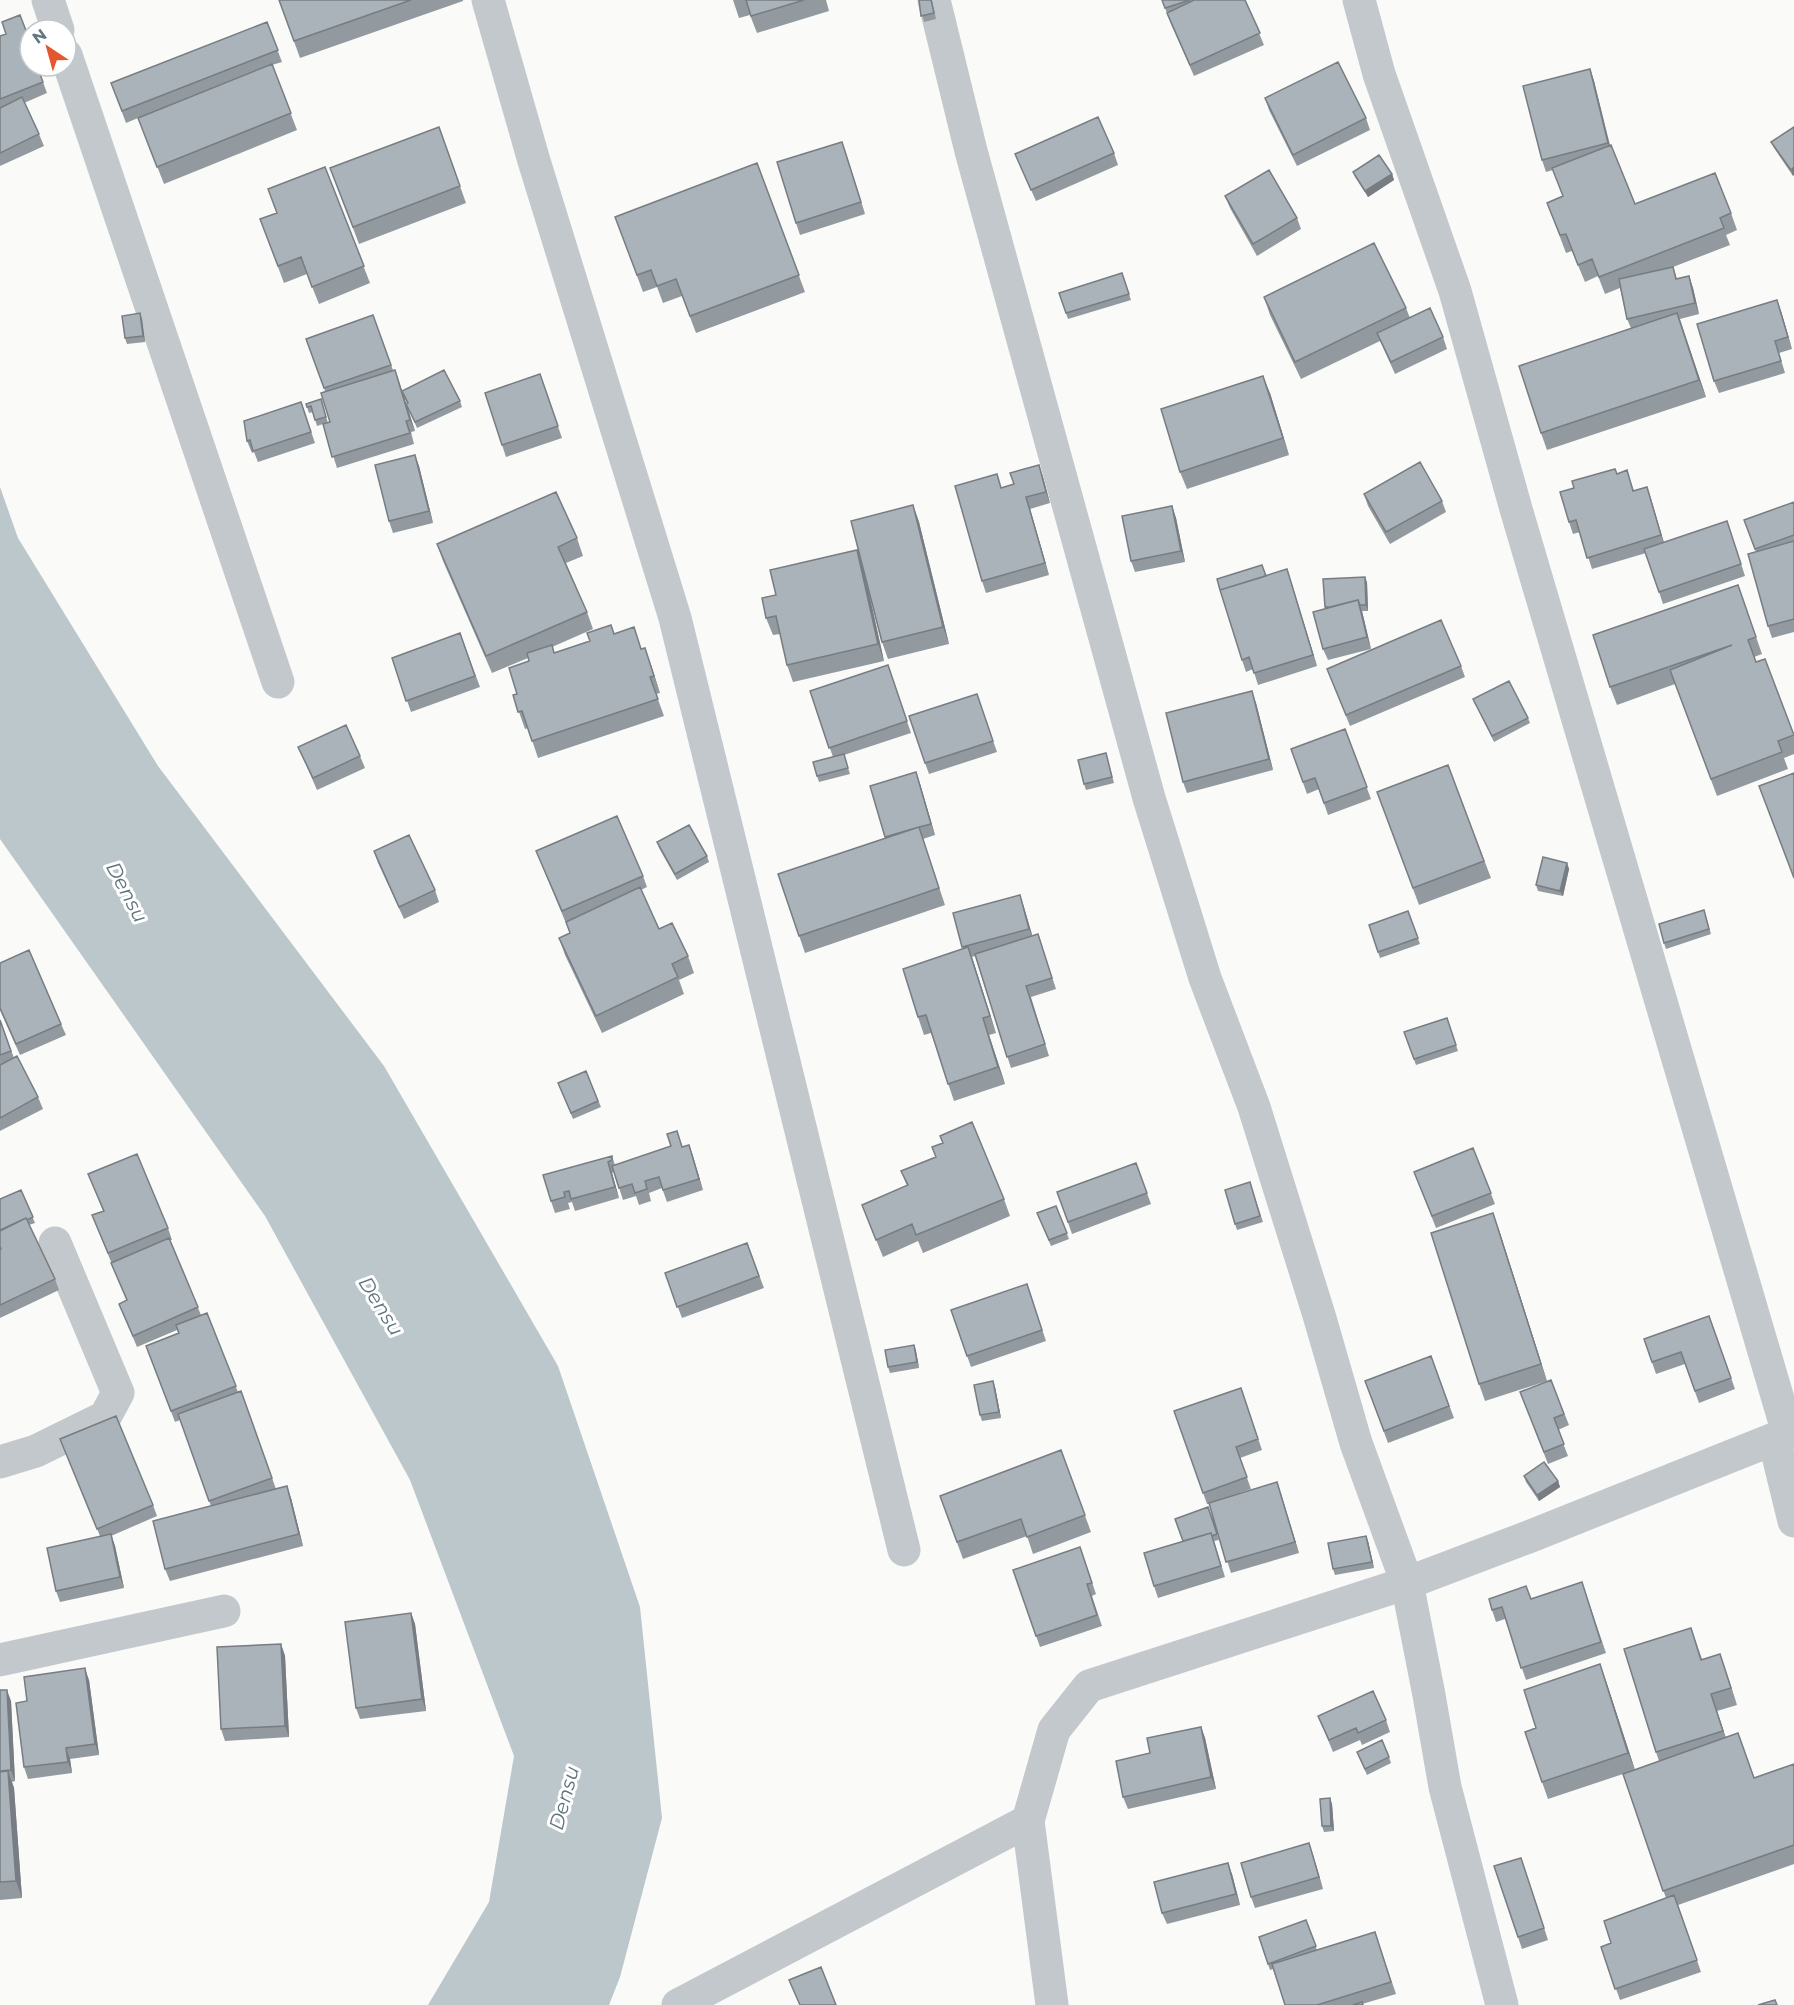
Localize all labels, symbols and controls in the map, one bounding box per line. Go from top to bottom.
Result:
north arrow [18,18,78,78]
text: N [29,25,50,48]
water label: Densu [101,858,153,926]
water label: Densu [354,1272,408,1340]
water label: Densu [544,1763,584,1833]

